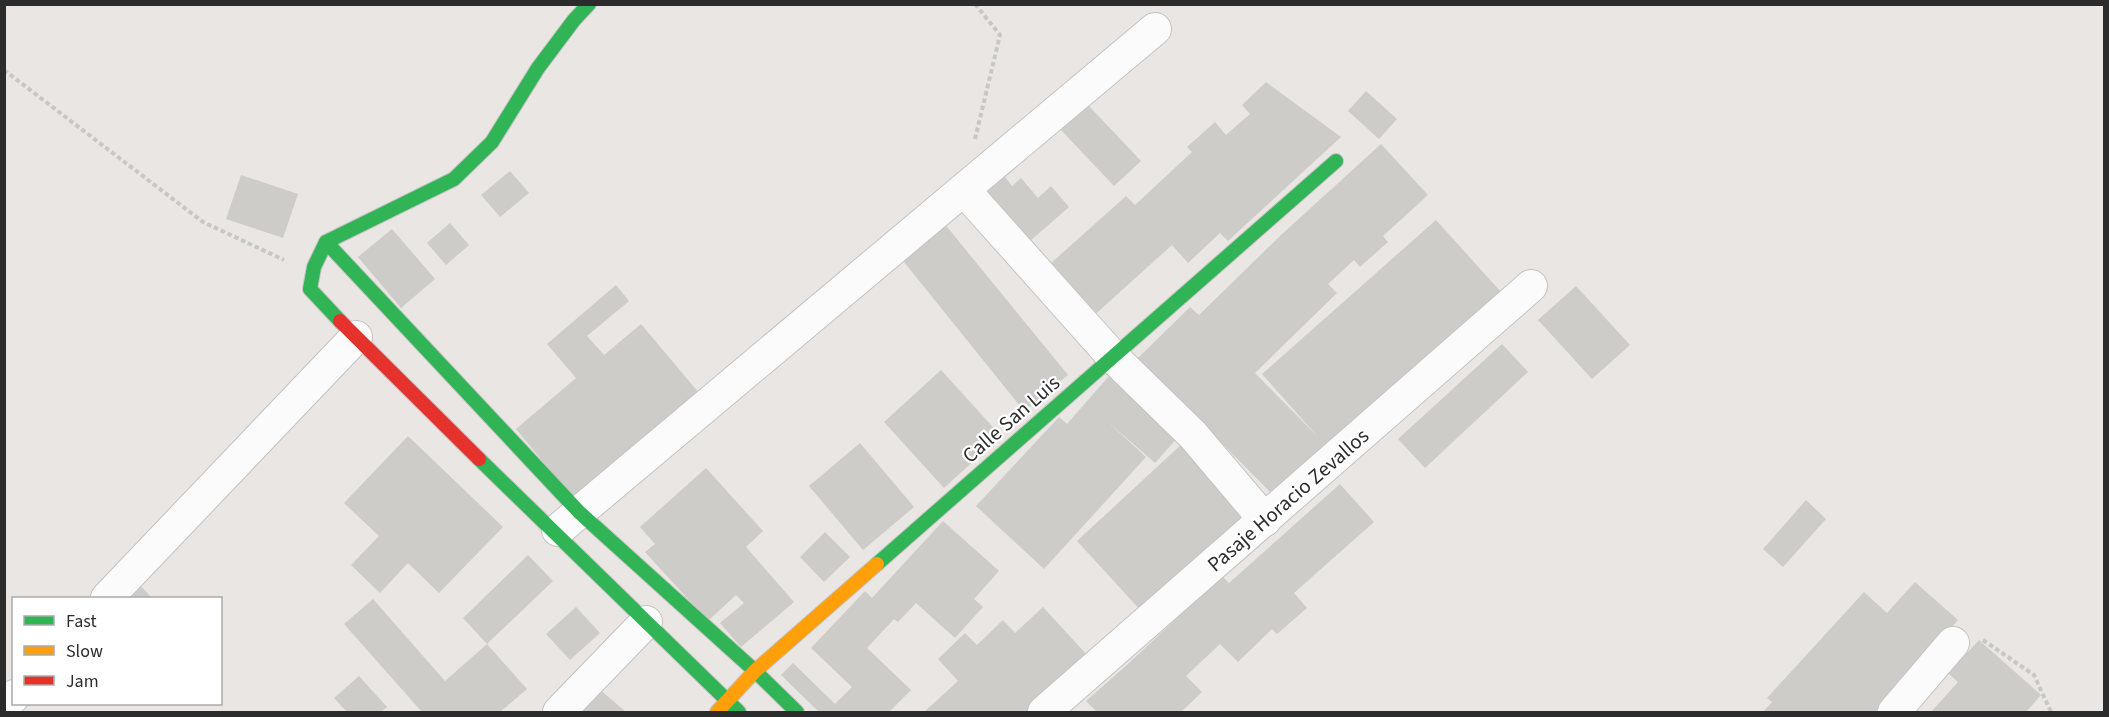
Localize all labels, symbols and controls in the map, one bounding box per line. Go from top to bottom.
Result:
street label: Calle San Luis [956,368,1067,470]
street label: Pasaje Horacio Zevallos [1201,421,1376,579]
legend [12,597,222,705]
text: Fast [66,609,97,634]
text: Slow [66,639,103,664]
text: Jam [66,669,99,694]

